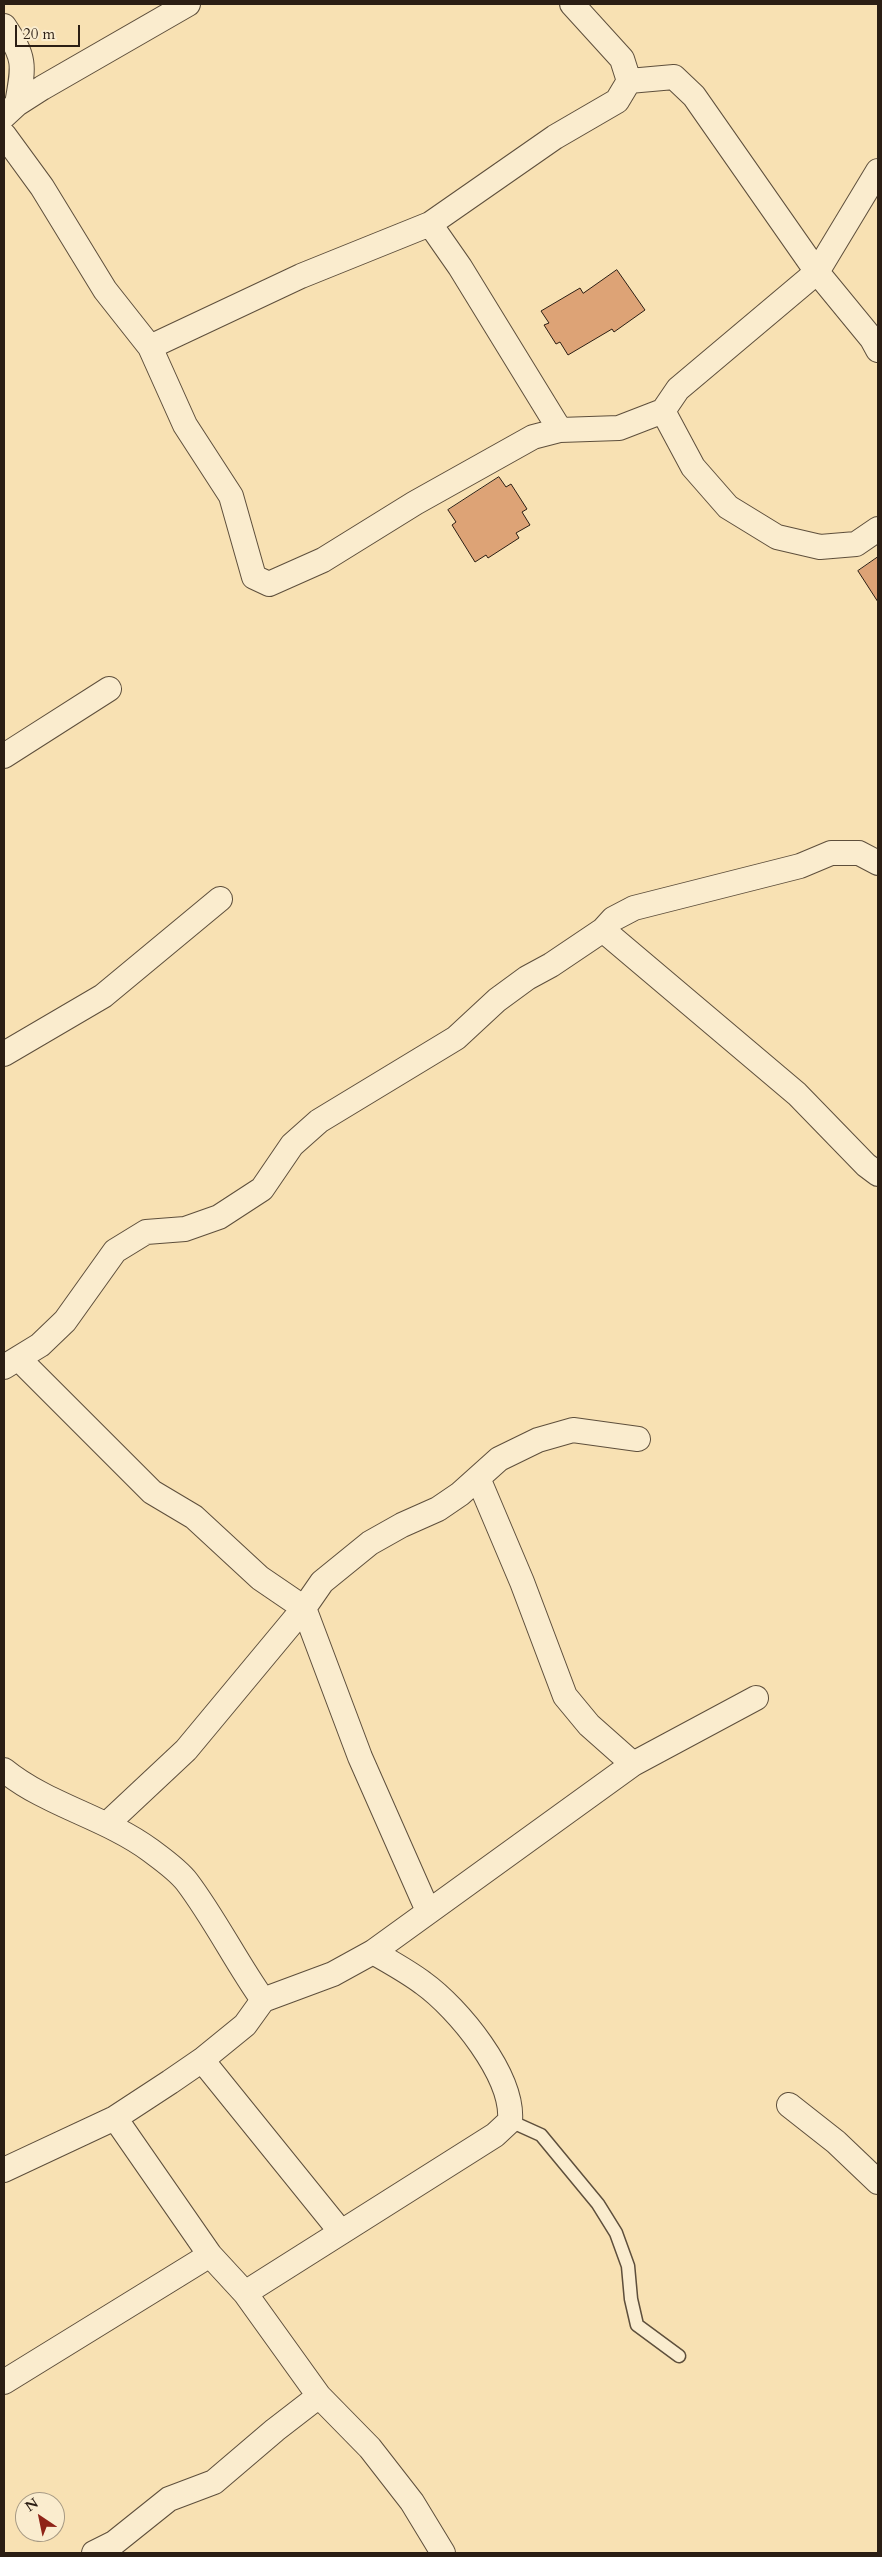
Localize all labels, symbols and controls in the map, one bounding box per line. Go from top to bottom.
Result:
scale bar [18,15,82,47]
text: 20 m [23,24,55,44]
north arrow [15,2492,65,2542]
text: N [22,2494,42,2516]

